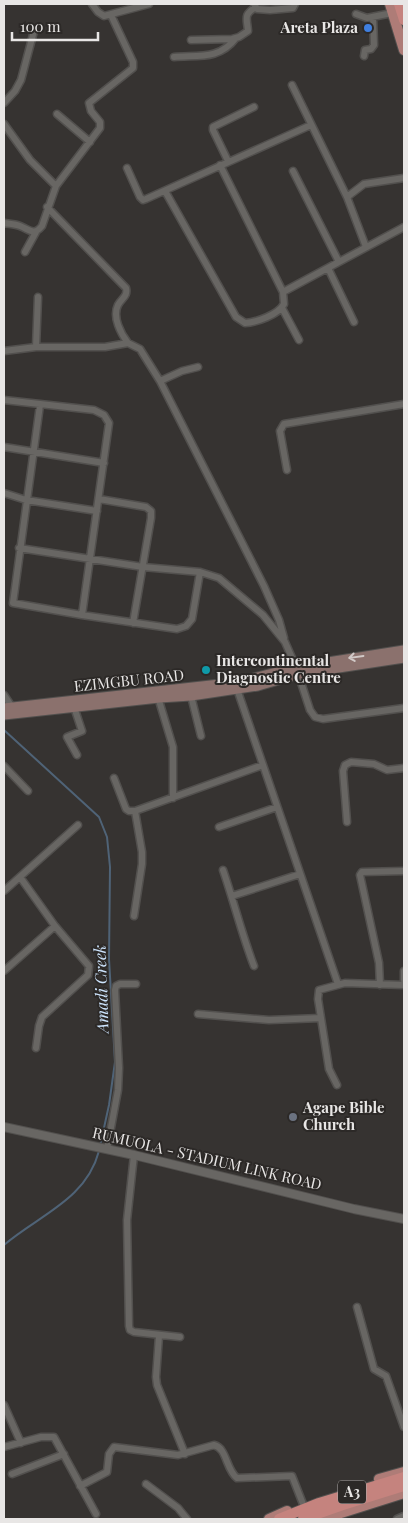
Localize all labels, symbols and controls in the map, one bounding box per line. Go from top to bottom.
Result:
scale bar [12,10,99,42]
text: 100 m [20,16,61,36]
place label: Areta Plaza [279,17,358,37]
marker: Areta Plaza [362,22,374,34]
place label: Intercontinental Diagnostic Centre [216,650,341,687]
one-way arrow [348,652,364,662]
street label: EZIMGBU ROAD [73,664,185,696]
marker: Intercontinental Diagnostic Centre [200,664,212,676]
water label: Amadi Creek [88,945,113,1035]
place label: Agape Bible Church [302,1097,385,1134]
marker: Agape Bible Church [287,1111,299,1123]
street label: RUMUOLA - STADIUM LINK ROAD [91,1122,324,1194]
road number: A3 [338,1480,366,1504]

